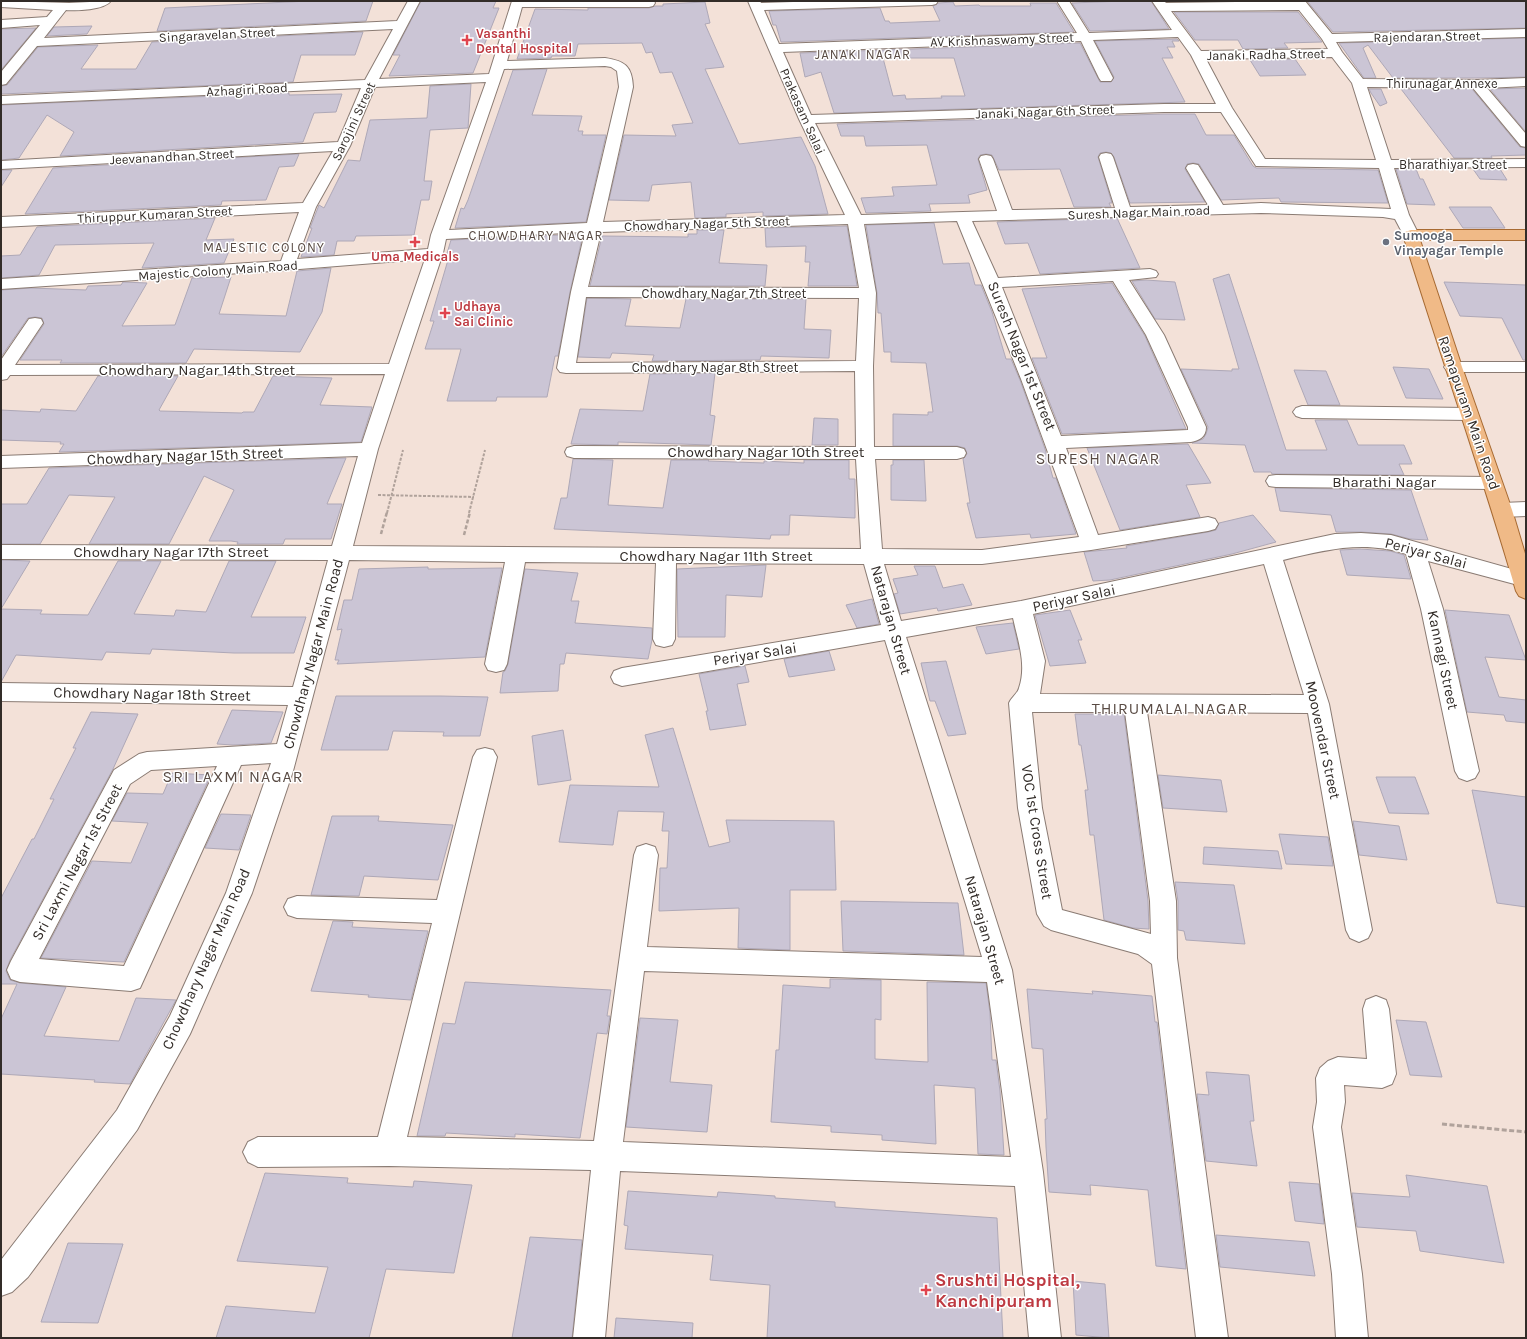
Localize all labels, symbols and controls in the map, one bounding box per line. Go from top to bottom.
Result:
street label: Singaravelan Street [158,24,276,45]
place label: Vasanthi Dental Hospital [476,26,572,56]
street label: Rajendaran Street [1373,28,1481,45]
street label: AV Krishnaswamy Street [930,29,1074,50]
marker: Vasanthi Dental Hospital [461,34,473,46]
street label: Janaki Radha Street [1207,46,1325,63]
district label: JANAKI NAGAR [815,47,911,62]
street label: Prakasam Salai [777,66,828,156]
street label: Thirunagar Annexe [1386,76,1498,91]
street label: Sarojini Street [329,79,378,163]
street label: Azhagiri Road [206,80,288,99]
street label: Janaki Nagar 6th Street [975,102,1115,121]
street label: Jeevanandhan Street [109,146,235,167]
street label: Bharathiyar Street [1399,157,1507,172]
street label: Thiruppur Kumaran Street [77,203,233,226]
street label: Suresh Nagar Main road [1067,203,1211,222]
street label: Chowdhary Nagar 5th Street [624,213,790,234]
district label: CHOWDHARY NAGAR [469,228,603,243]
place label: Sumooga Vinayagar Temple [1394,228,1503,258]
marker: Uma Medicals [410,237,420,247]
marker: Sumooga Vinayagar Temple [1381,237,1391,247]
district label: MAJESTIC COLONY [203,240,325,255]
place label: Uma Medicals [371,249,459,264]
street label: Majestic Colony Main Road [138,257,298,284]
street label: Suresh Nagar 1st Street [984,279,1060,434]
street label: Chowdhary Nagar 7th Street [642,286,807,301]
place label: Udhaya Sai Clinic [454,299,513,329]
marker: Udhaya Sai Clinic [439,307,451,319]
street label: Ramapuram Main Road [1434,334,1504,492]
street label: Chowdhary Nagar 8th Street [632,360,798,375]
street label: Chowdhary Nagar 14th Street [99,361,296,379]
street label: Chowdhary Nagar 10th Street [668,443,865,461]
street label: Chowdhary Nagar 15th Street [86,444,284,468]
district label: SURESH NAGAR [1036,449,1160,468]
street label: Bharathi Nagar [1332,473,1436,491]
street label: Periyar Salai [1383,533,1469,573]
street label: Chowdhary Nagar 17th Street [73,543,269,561]
street label: Chowdhary Nagar 11th Street [619,547,813,565]
street label: Chowdhary Nagar Main Road [279,557,347,751]
street label: Natarajan Street [867,563,915,677]
street label: Periyar Salai [1031,580,1117,616]
street label: Kannagi Street [1424,609,1462,712]
street label: Periyar Salai [712,639,798,669]
street label: Moovendar Street [1302,679,1344,801]
street label: Chowdhary Nagar 18th Street [53,683,251,705]
district label: THIRUMALAI NAGAR [1092,699,1248,718]
street label: VOC 1st Cross Street [1017,763,1057,901]
district label: SRI LAXMI NAGAR [163,767,303,786]
street label: Sri Laxmi Nagar 1st Street [28,780,126,943]
street label: Chowdhary Nagar Main Road [158,866,254,1052]
street label: Natarajan Street [961,873,1009,987]
place label: Srushti Hospital, Kanchipuram [935,1269,1080,1312]
marker: Srushti Hospital, Kanchipuram [920,1284,932,1296]

